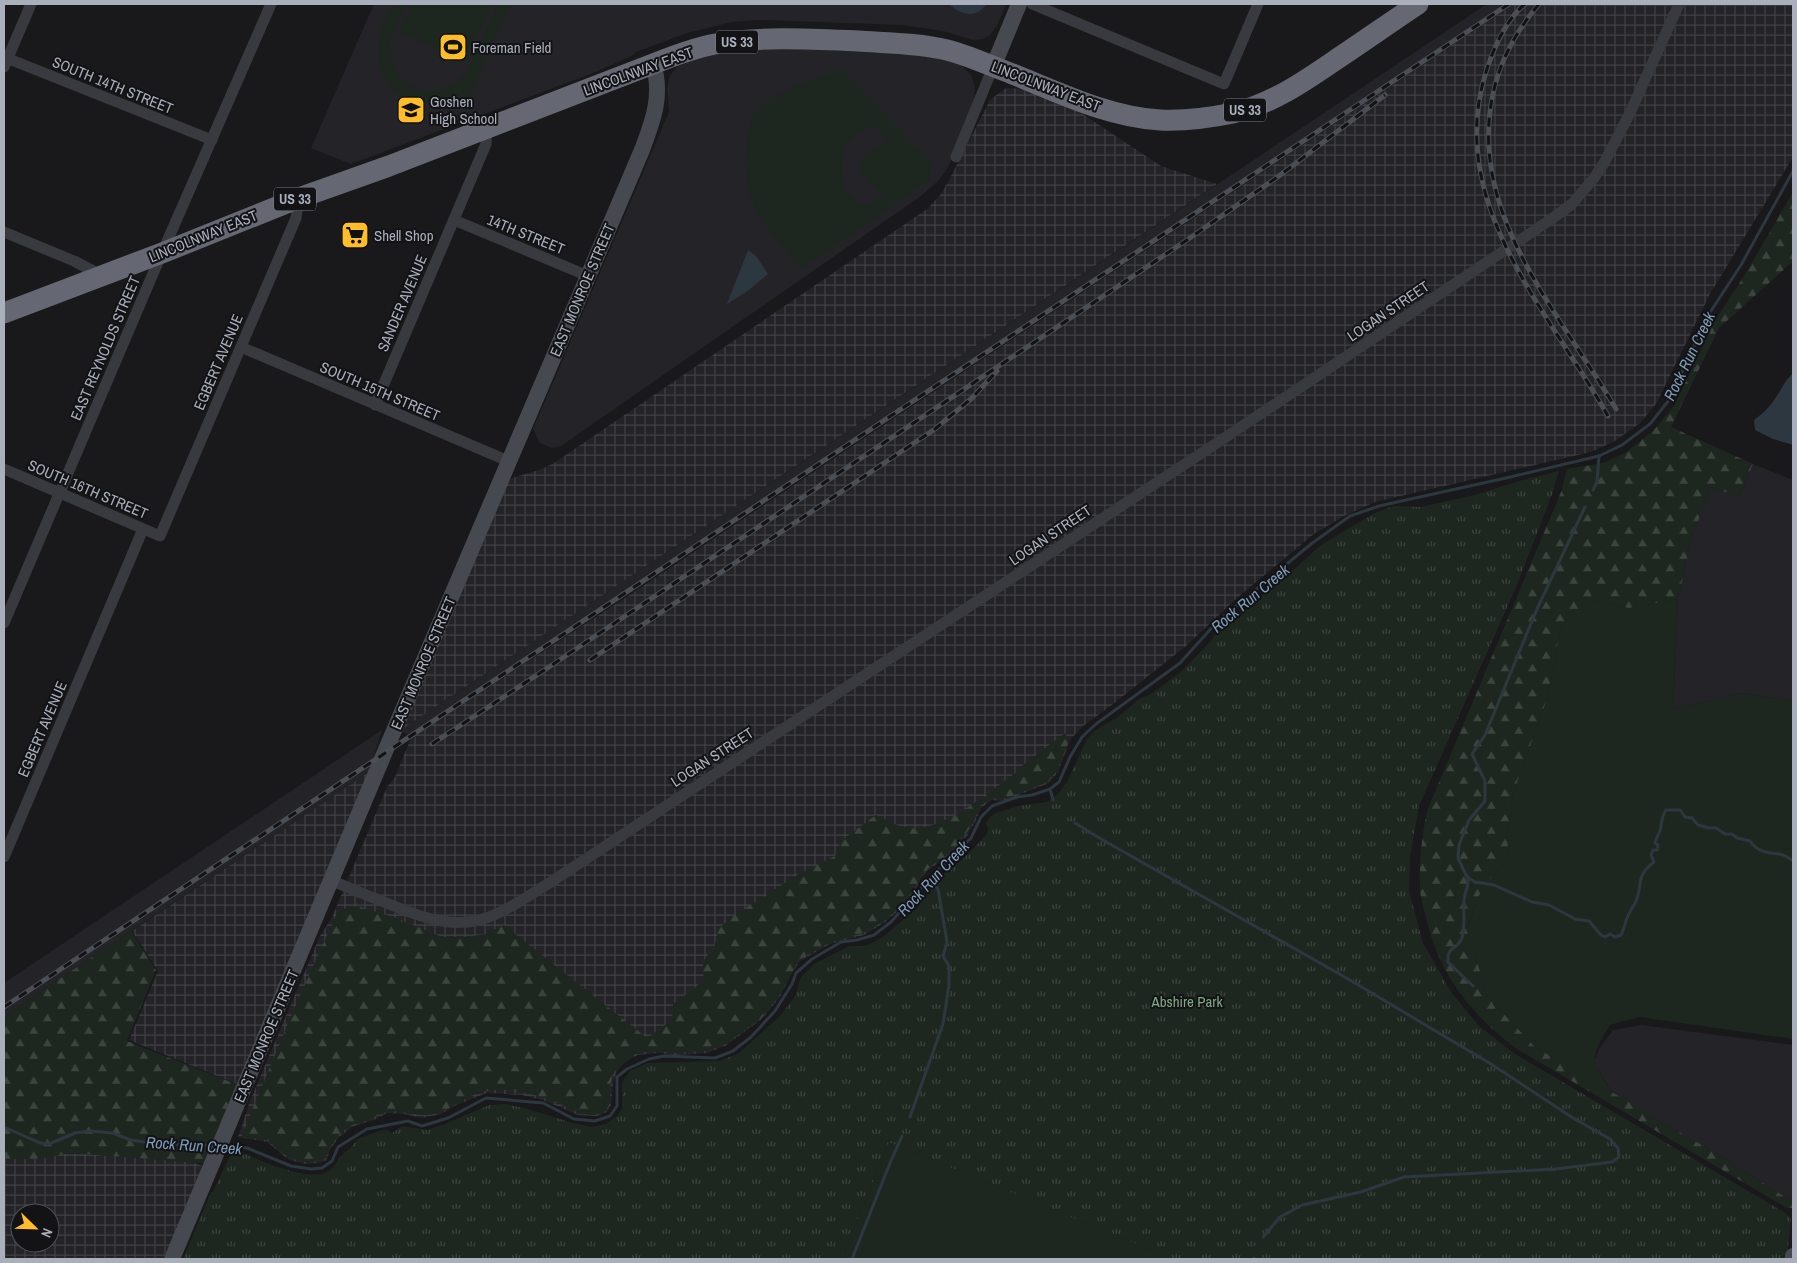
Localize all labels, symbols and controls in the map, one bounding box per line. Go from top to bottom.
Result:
road number: US 33 [716,31,758,54]
sports icon: Foreman Field [438,32,468,62]
place label: Foreman Field [472,37,551,58]
street label: LINCOLNWAY EAST [580,41,696,101]
street label: SOUTH 14TH STREET [49,51,177,119]
street label: LINCOLNWAY EAST [988,56,1104,117]
place label: Goshen High School [430,91,497,129]
school or university icon: Goshen High School [396,95,426,125]
road number: US 33 [1224,98,1266,122]
road number: US 33 [274,188,316,210]
street label: LINCOLNWAY EAST [146,204,261,267]
street label: 14TH STREET [484,209,568,259]
supermarket icon: Shell Shop [340,220,370,250]
street label: EAST MONROE STREET [544,220,620,360]
place label: Shell Shop [374,225,434,246]
street label: SANDER AVENUE [372,251,432,355]
street label: EAST REYNOLDS STREET [65,272,145,423]
street label: LOGAN STREET [1343,275,1434,346]
water label: Rock Run Creek [1658,308,1720,404]
street label: EGBERT AVENUE [188,311,248,413]
street label: SOUTH 15TH STREET [317,356,444,426]
street label: SOUTH 16TH STREET [25,454,152,524]
street label: LOGAN STREET [1005,499,1096,570]
water label: Rock Run Creek [1206,558,1294,637]
street label: EAST MONROE STREET [385,593,461,733]
street label: EGBERT AVENUE [12,678,72,780]
street label: LOGAN STREET [666,722,758,792]
water label: Rock Run Creek [892,835,974,921]
street label: EAST MONROE STREET [228,966,304,1106]
park label: Abshire Park [1150,991,1223,1012]
water label: Rock Run Creek [145,1131,243,1159]
north arrow [10,1203,60,1253]
text: N [37,1226,57,1240]

